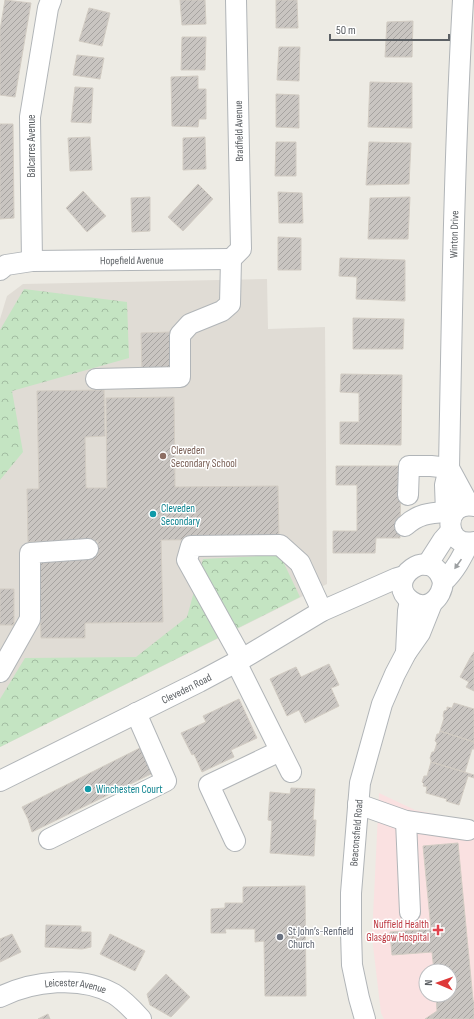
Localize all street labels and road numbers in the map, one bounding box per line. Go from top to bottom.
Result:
street label: Bradfield Avenue [232,100,246,162]
street label: Balcarres Avenue [25,115,38,177]
street label: Winton Drive [447,210,461,258]
street label: Hopefield Avenue [100,253,164,267]
street label: Cleveden Road [159,670,214,706]
street label: Beaconsfield Road [347,798,365,867]
street label: Leicester Avenue [44,976,109,996]

